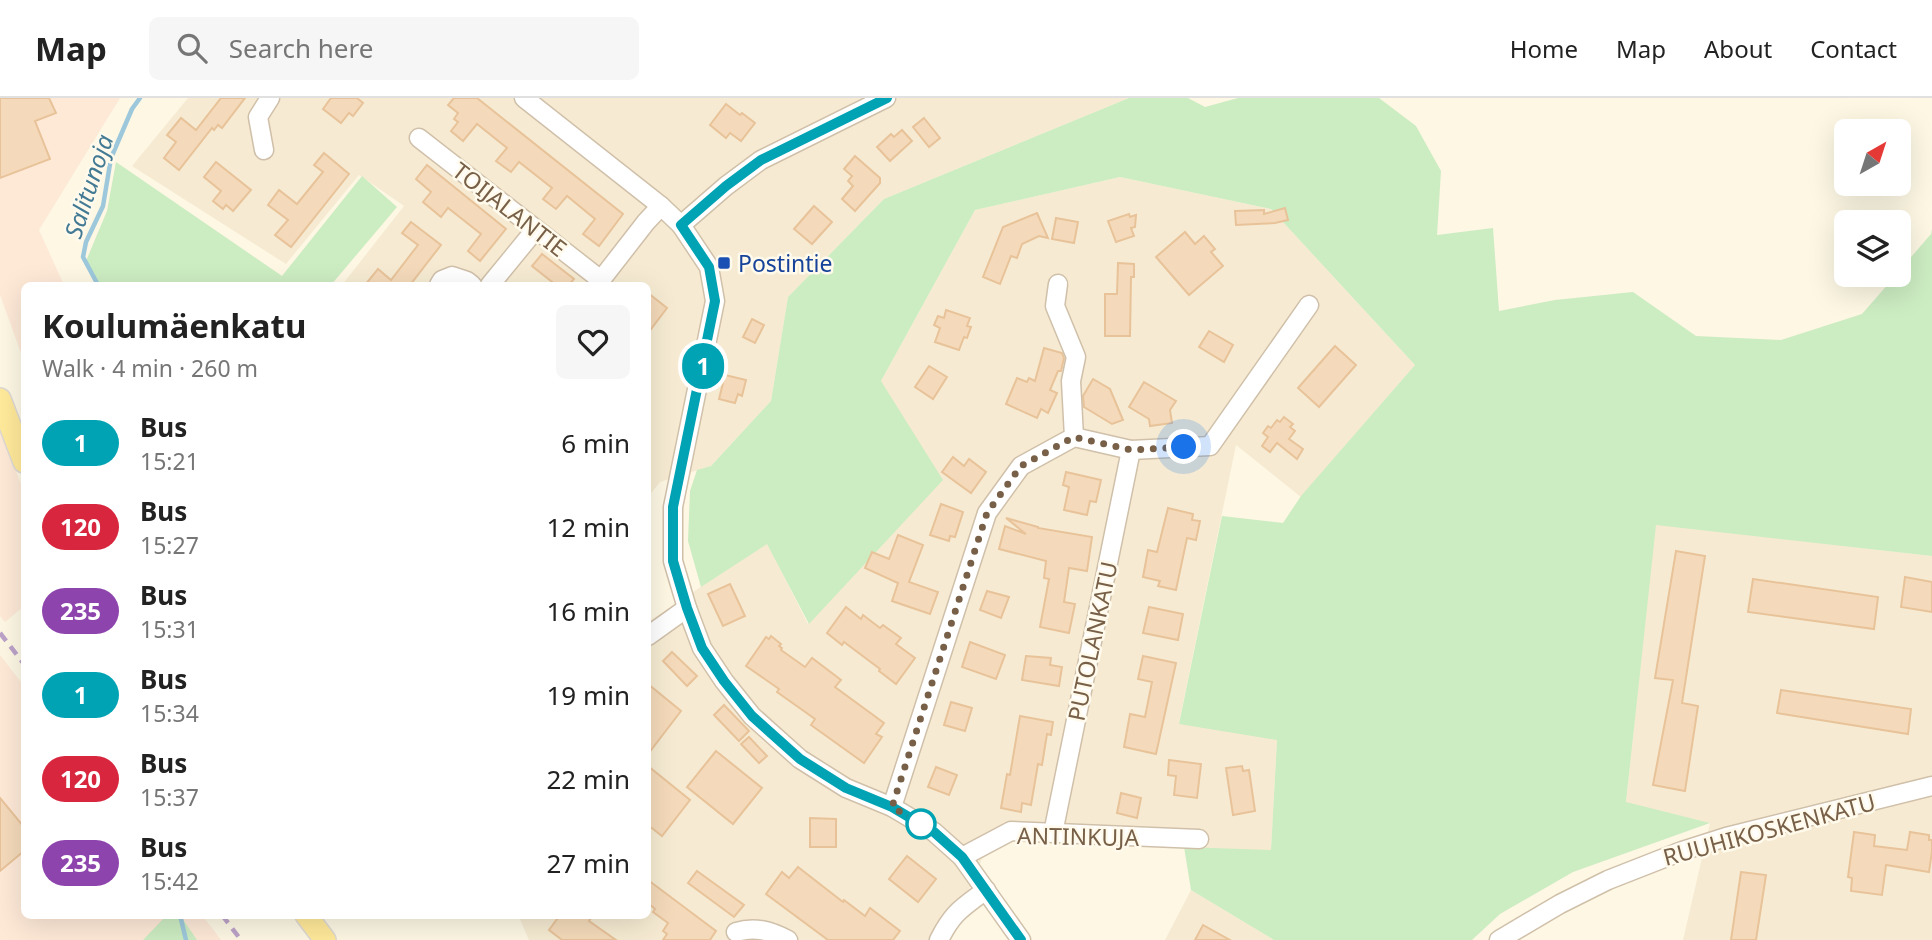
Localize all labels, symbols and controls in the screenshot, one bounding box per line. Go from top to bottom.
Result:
search box [149,17,639,80]
text: Map [35,26,107,71]
icon: search [173,29,211,67]
text: Search here [229,30,373,66]
text: Home [1510,32,1578,65]
text: Map [1616,32,1666,65]
text: About [1704,32,1772,65]
text: Contact [1810,32,1897,65]
north arrow [1834,119,1911,196]
map controls [1834,119,1911,287]
water label: Salitunoja [56,130,120,242]
street label: TOIJALANTIE [446,154,574,264]
button: layers [1834,210,1911,287]
place label: Postintie [738,247,833,279]
marker: Postintie [716,255,732,271]
text: Koulumäenkatu [42,303,306,348]
button: heart [556,305,630,379]
line badge: 1 [680,343,726,389]
text: 1 [696,349,710,382]
text: Walk · 4 min · 260 m [42,352,258,384]
text: Bus [140,409,187,445]
text: 6 min [561,425,630,461]
text: 1 [74,426,87,459]
your location [1166,429,1201,464]
text: 15:21 [140,445,199,477]
text: Bus [140,493,187,529]
text: 12 min [546,509,630,545]
text: 120 [60,510,101,543]
text: 15:27 [140,529,199,561]
street label: PUTOLANKATU [1059,558,1125,724]
text: Bus [140,577,187,613]
text: 16 min [546,593,630,629]
text: 235 [60,594,101,627]
text: 15:31 [140,613,199,645]
text: Bus [140,661,187,697]
text: 19 min [546,677,630,713]
text: 1 [74,678,87,711]
text: 15:34 [140,697,199,729]
text: Bus [140,745,187,781]
text: 22 min [546,761,630,797]
text: 120 [60,762,101,795]
text: 15:37 [140,781,199,813]
street label: RUUHIKOSKENKATU [1659,785,1879,873]
unlabelled marker [906,809,936,839]
street label: ANTINKUJA [1017,819,1140,853]
text: Bus [140,829,187,865]
text: 27 min [546,845,630,881]
text: 235 [60,846,101,879]
text: 15:42 [140,865,199,897]

